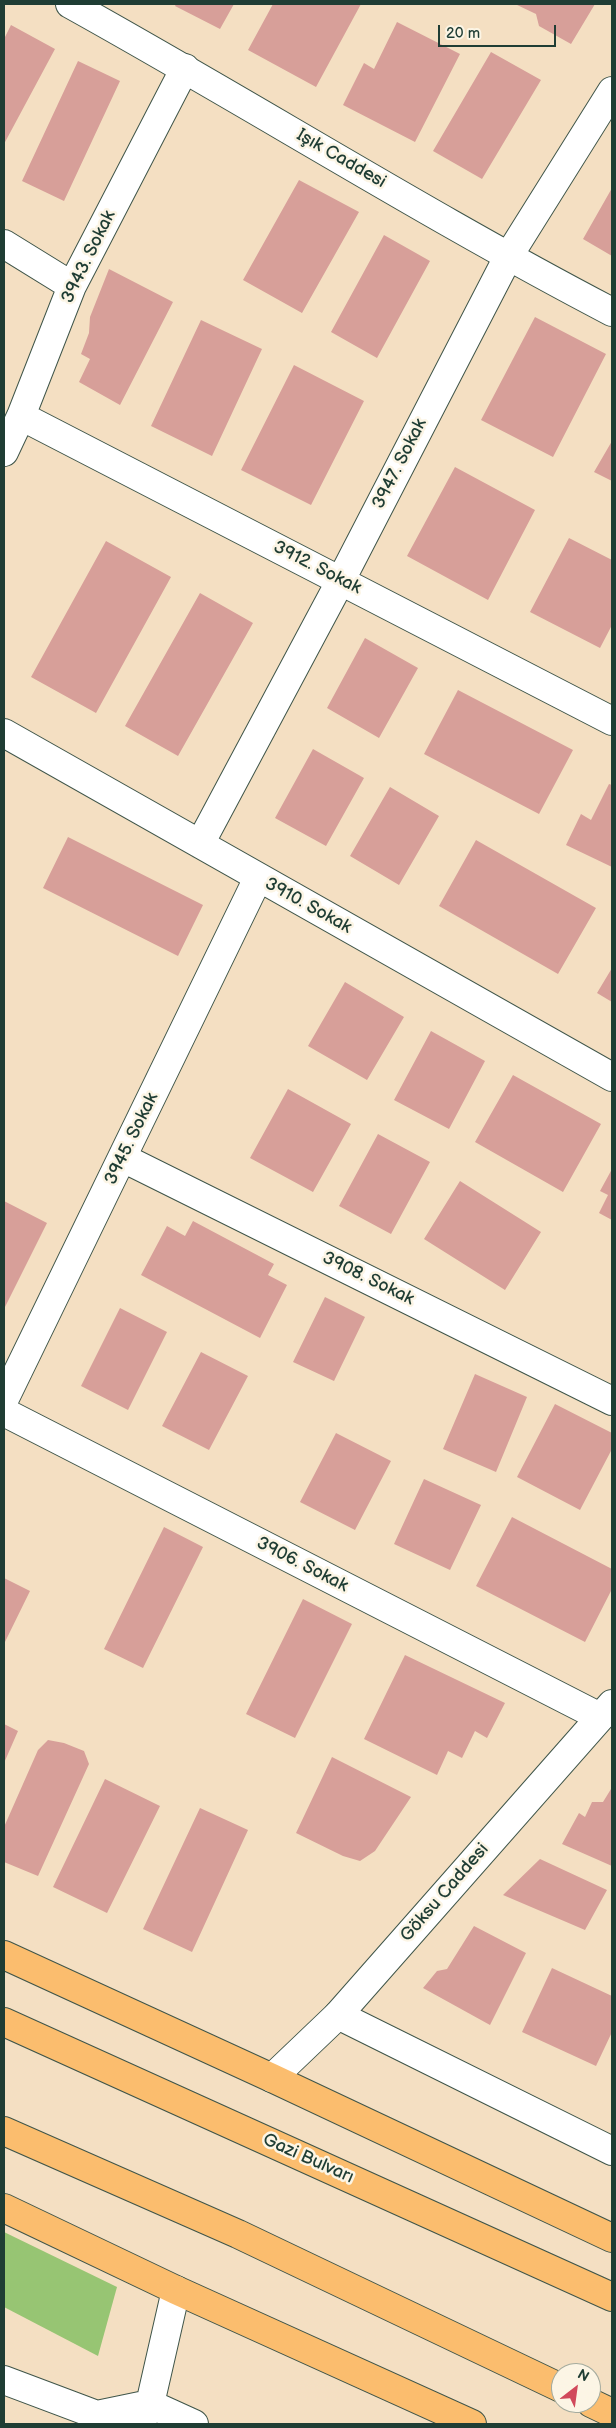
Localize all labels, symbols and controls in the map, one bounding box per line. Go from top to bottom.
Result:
scale bar [441,15,558,47]
text: 20 m [446,24,480,43]
street label: Işık Caddesi [292,125,390,193]
street label: 3943. Sokak [57,207,121,307]
street label: 3947. Sokak [368,415,432,513]
street label: 3912. Sokak [269,537,365,599]
street label: 3910. Sokak [261,873,355,939]
street label: 3945. Sokak [100,1089,164,1189]
street label: 3908. Sokak [319,1247,417,1311]
street label: 3906. Sokak [253,1533,351,1597]
street label: Göksu Caddesi [396,1839,494,1947]
street label: Gazi Bulvarı [259,2129,357,2189]
north arrow [551,2363,601,2413]
text: N [574,2365,592,2385]

